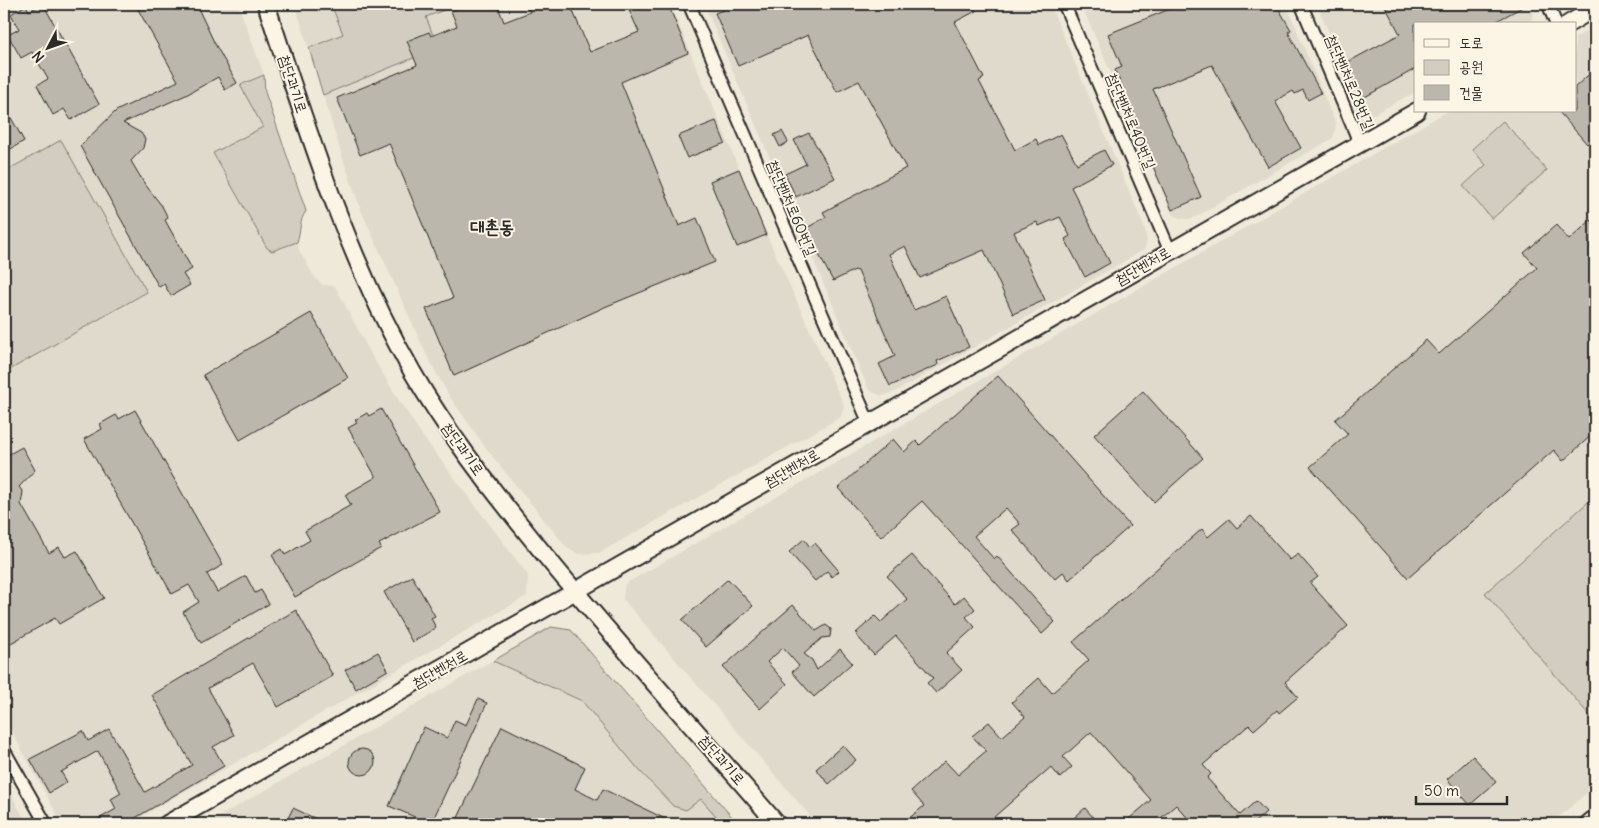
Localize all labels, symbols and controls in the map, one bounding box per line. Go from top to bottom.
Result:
north arrow [22,22,72,72]
legend [1414,22,1576,112]
street label: 첨단벤처로28번길 [1322,31,1379,132]
text: 도로 [1459,33,1483,52]
text: N [28,47,48,66]
street label: 첨단과기로 [275,52,312,115]
text: 공원 [1459,57,1483,76]
street label: 첨단벤처로40번길 [1103,70,1160,172]
text: 건물 [1459,83,1483,102]
street label: 첨단벤처로60번길 [764,157,821,259]
district label: 대촌동 [470,215,514,238]
street label: 첨단벤처로 [1112,242,1174,289]
street label: 첨단과기로 [438,419,489,479]
street label: 첨단벤처로 [761,444,823,491]
street label: 첨단벤처로 [409,645,471,692]
street label: 첨단과기로 [695,731,749,789]
scale bar [1416,773,1508,805]
text: 50 m [1424,781,1459,800]

